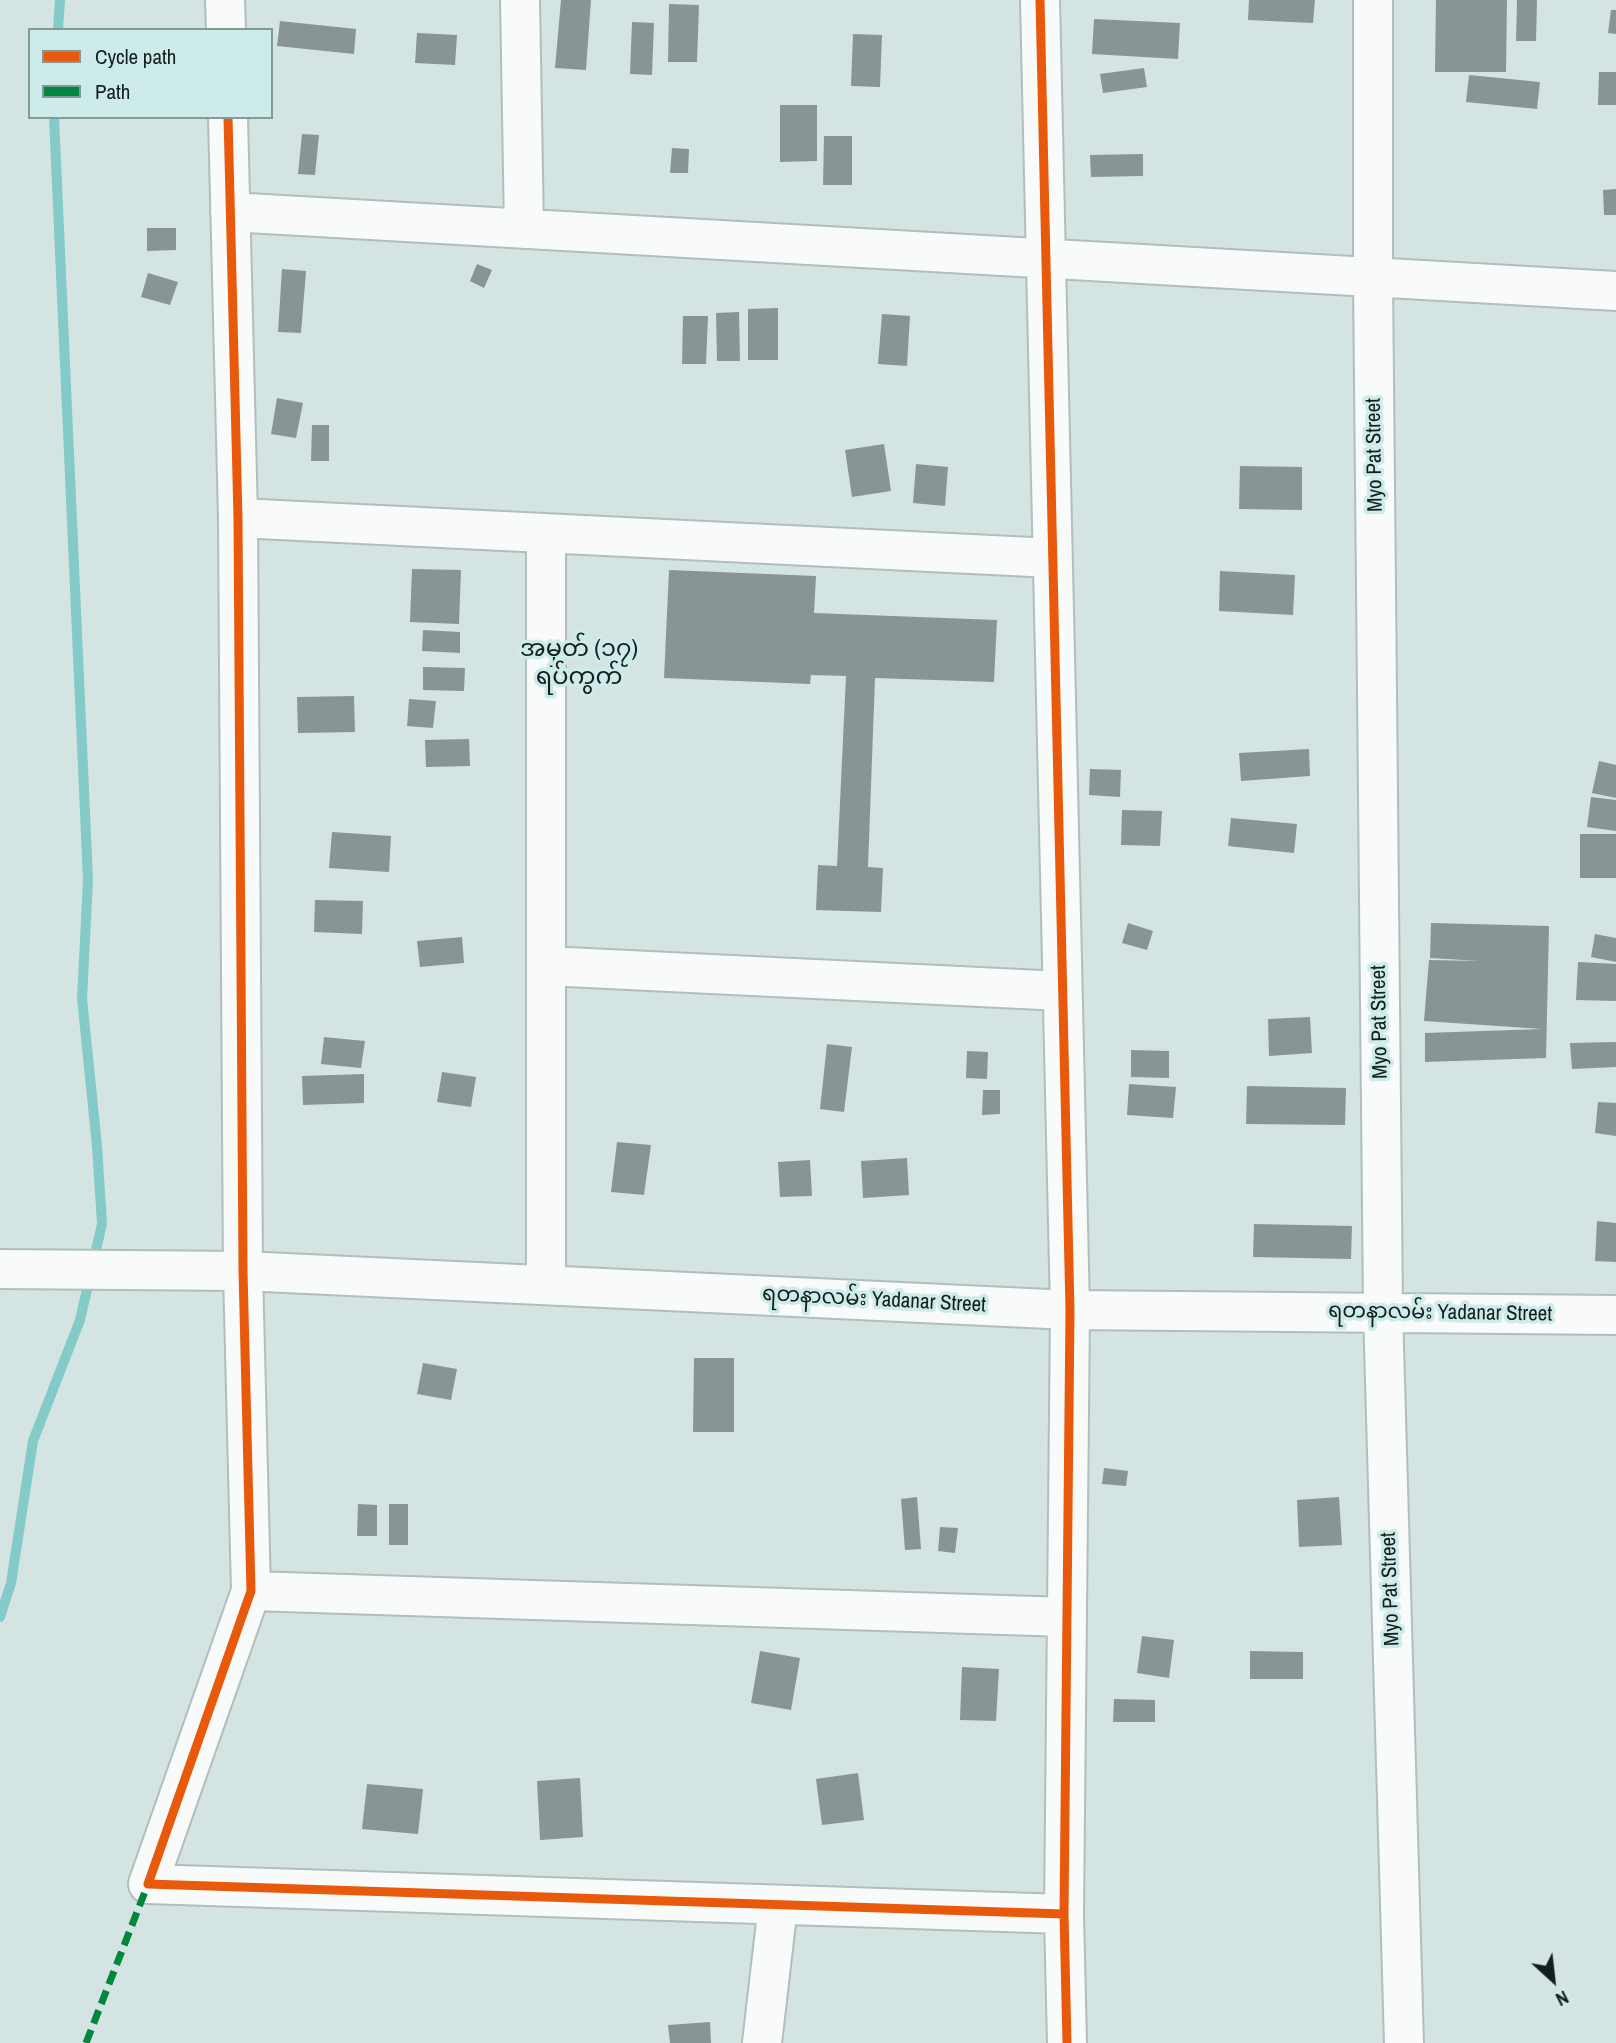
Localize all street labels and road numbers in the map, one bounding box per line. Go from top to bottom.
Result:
street label: Myo Pat Street [1361,398,1389,512]
street label: Myo Pat Street [1366,965,1394,1079]
street label: ရတနာလမ်း Yadanar Street [761,1282,987,1318]
street label: ရတနာလမ်း Yadanar Street [1328,1298,1552,1328]
street label: Myo Pat Street [1376,1532,1406,1646]

